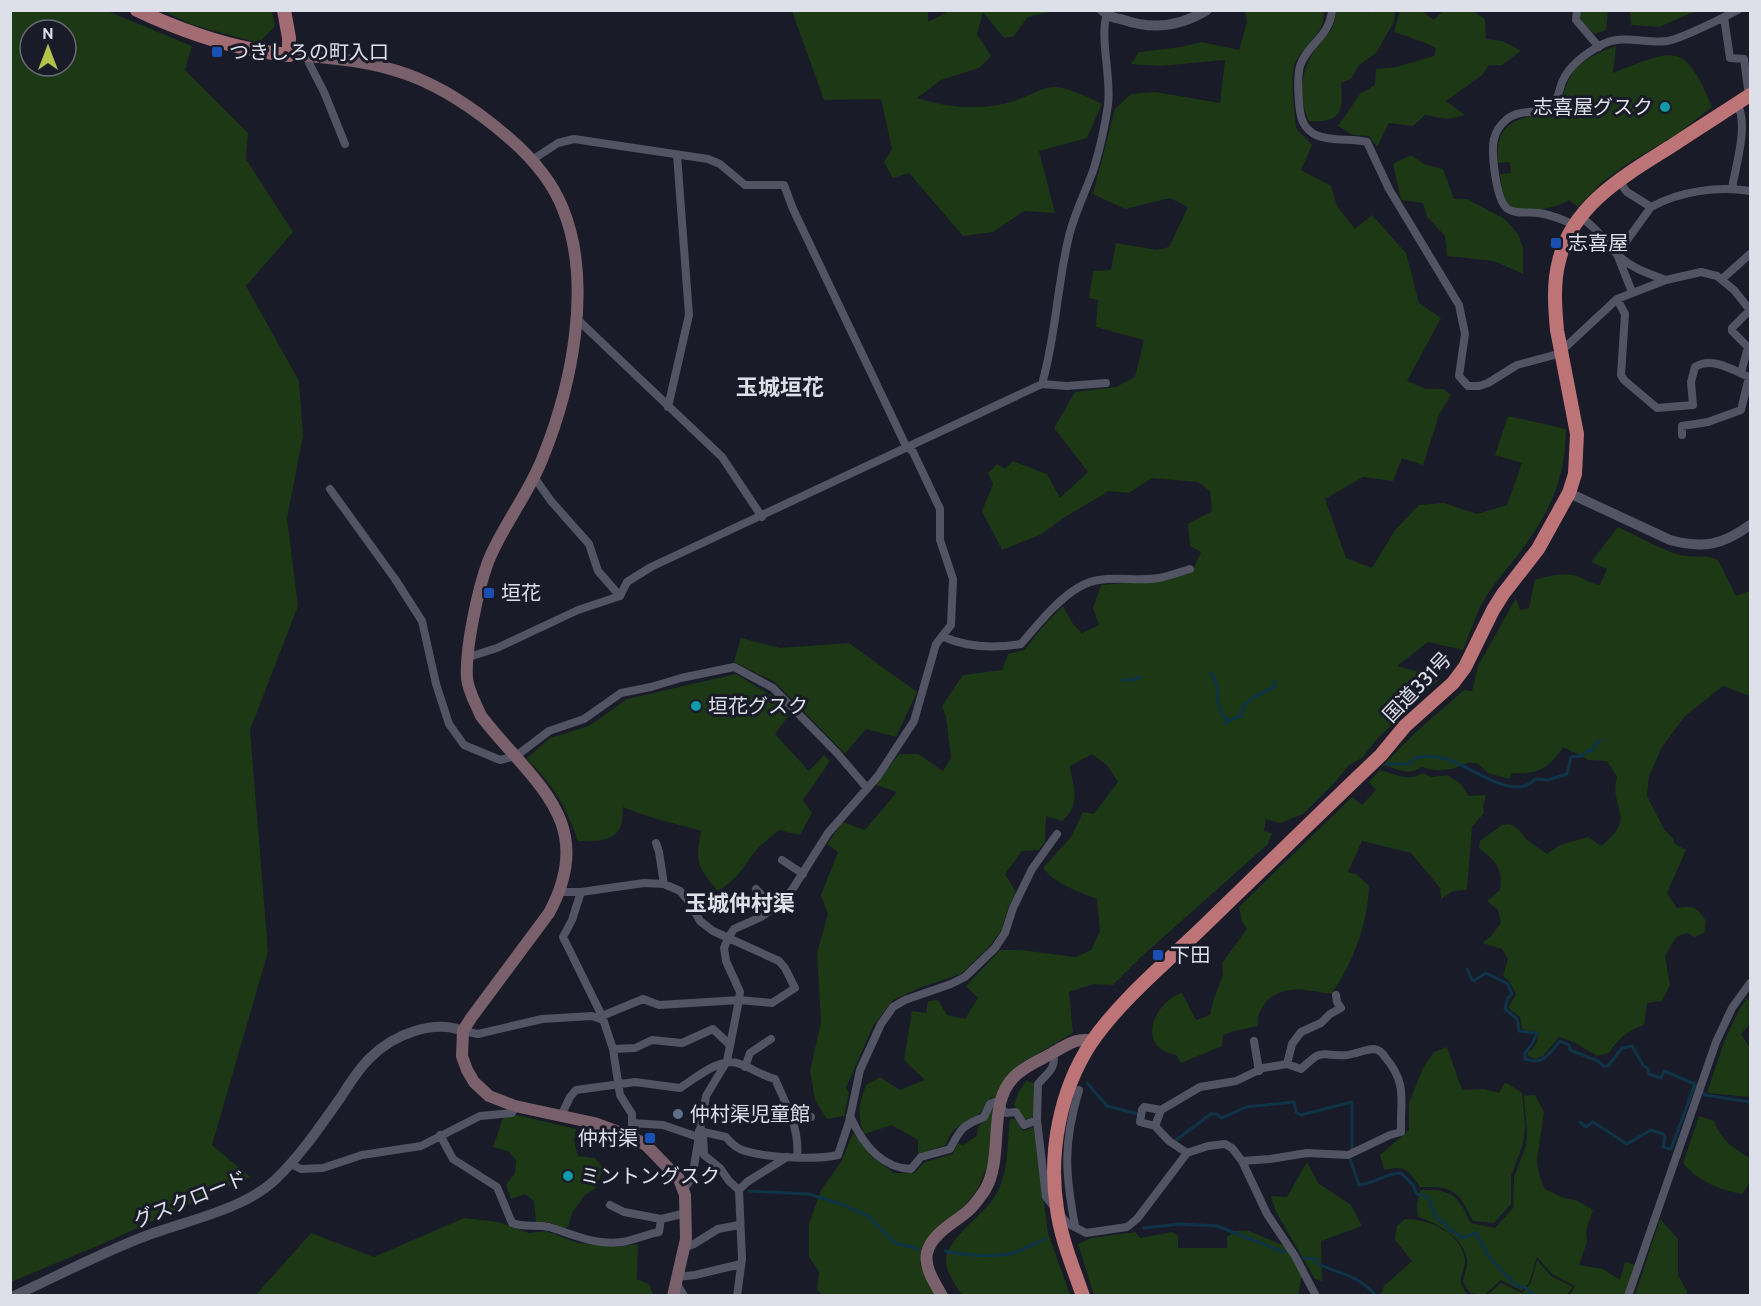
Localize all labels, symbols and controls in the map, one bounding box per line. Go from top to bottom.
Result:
north arrow [18,18,78,78]
text: N [42,24,54,43]
place label: つきしろの町入口 [229,40,389,64]
marker: つきしろの町入口 [210,45,224,59]
place label: 志喜屋グスク [1533,95,1653,119]
marker: 志喜屋グスク [1658,100,1672,114]
place label: 志喜屋 [1568,231,1628,255]
marker: 志喜屋 [1549,236,1563,250]
district label: 玉城垣花 [736,374,824,401]
place label: 垣花 [501,581,541,605]
marker: 垣花 [482,586,496,600]
street label: 国道331号 [1378,647,1456,727]
place label: 垣花グスク [708,694,808,718]
marker: 垣花グスク [689,699,703,713]
district label: 玉城仲村渠 [685,890,795,917]
place label: 下田 [1170,943,1210,967]
marker: 下田 [1151,948,1165,962]
place label: 仲村渠児童館 [690,1102,810,1126]
marker: 仲村渠児童館 [671,1107,685,1121]
place label: 仲村渠 [578,1126,638,1150]
marker: 仲村渠 [643,1131,657,1145]
place label: ミントングスク [580,1164,720,1188]
street label: グスクロード [130,1165,250,1233]
marker: ミントングスク [561,1169,575,1183]

